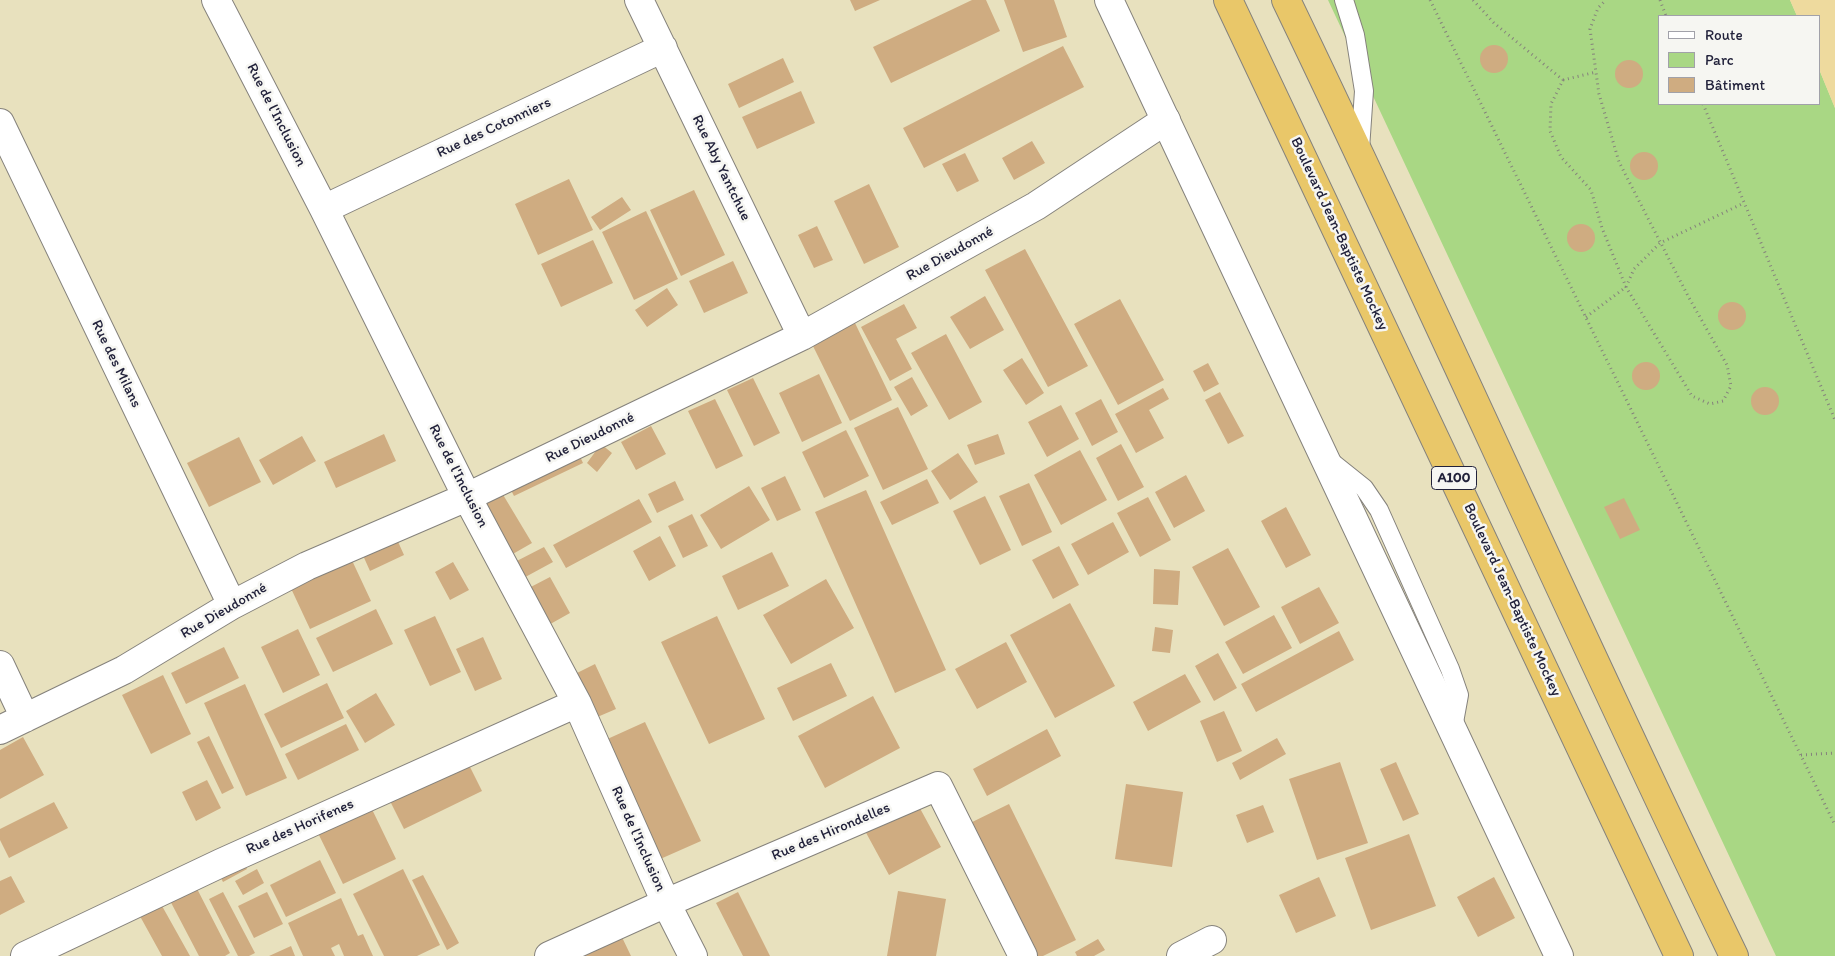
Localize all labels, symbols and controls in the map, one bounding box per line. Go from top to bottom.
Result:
legend [1658,15,1820,105]
text: Route [1705,26,1743,44]
text: Parc [1705,51,1734,69]
street label: Rue de l'Inclusion [242,60,310,170]
text: Bâtiment [1705,76,1765,94]
street label: Rue des Cotonniers [434,94,554,162]
street label: Rue Aby Yantchue [688,112,754,224]
street label: Boulevard Jean-Baptiste Mockey [1286,135,1392,333]
street label: Rue Dieudonné [903,223,997,285]
street label: Rue des Milans [87,317,145,411]
street label: Rue Dieudonné [543,409,637,467]
street label: Rue de l'Inclusion [424,421,492,531]
road number: A100 [1432,466,1476,489]
street label: Boulevard Jean-Baptiste Mockey [1459,501,1565,699]
street label: Rue Dieudonné [178,579,270,643]
street label: Rue de l'Inclusion [607,784,669,894]
street label: Rue des Horifenes [243,795,357,859]
street label: Rue des Hirondelles [769,799,893,865]

